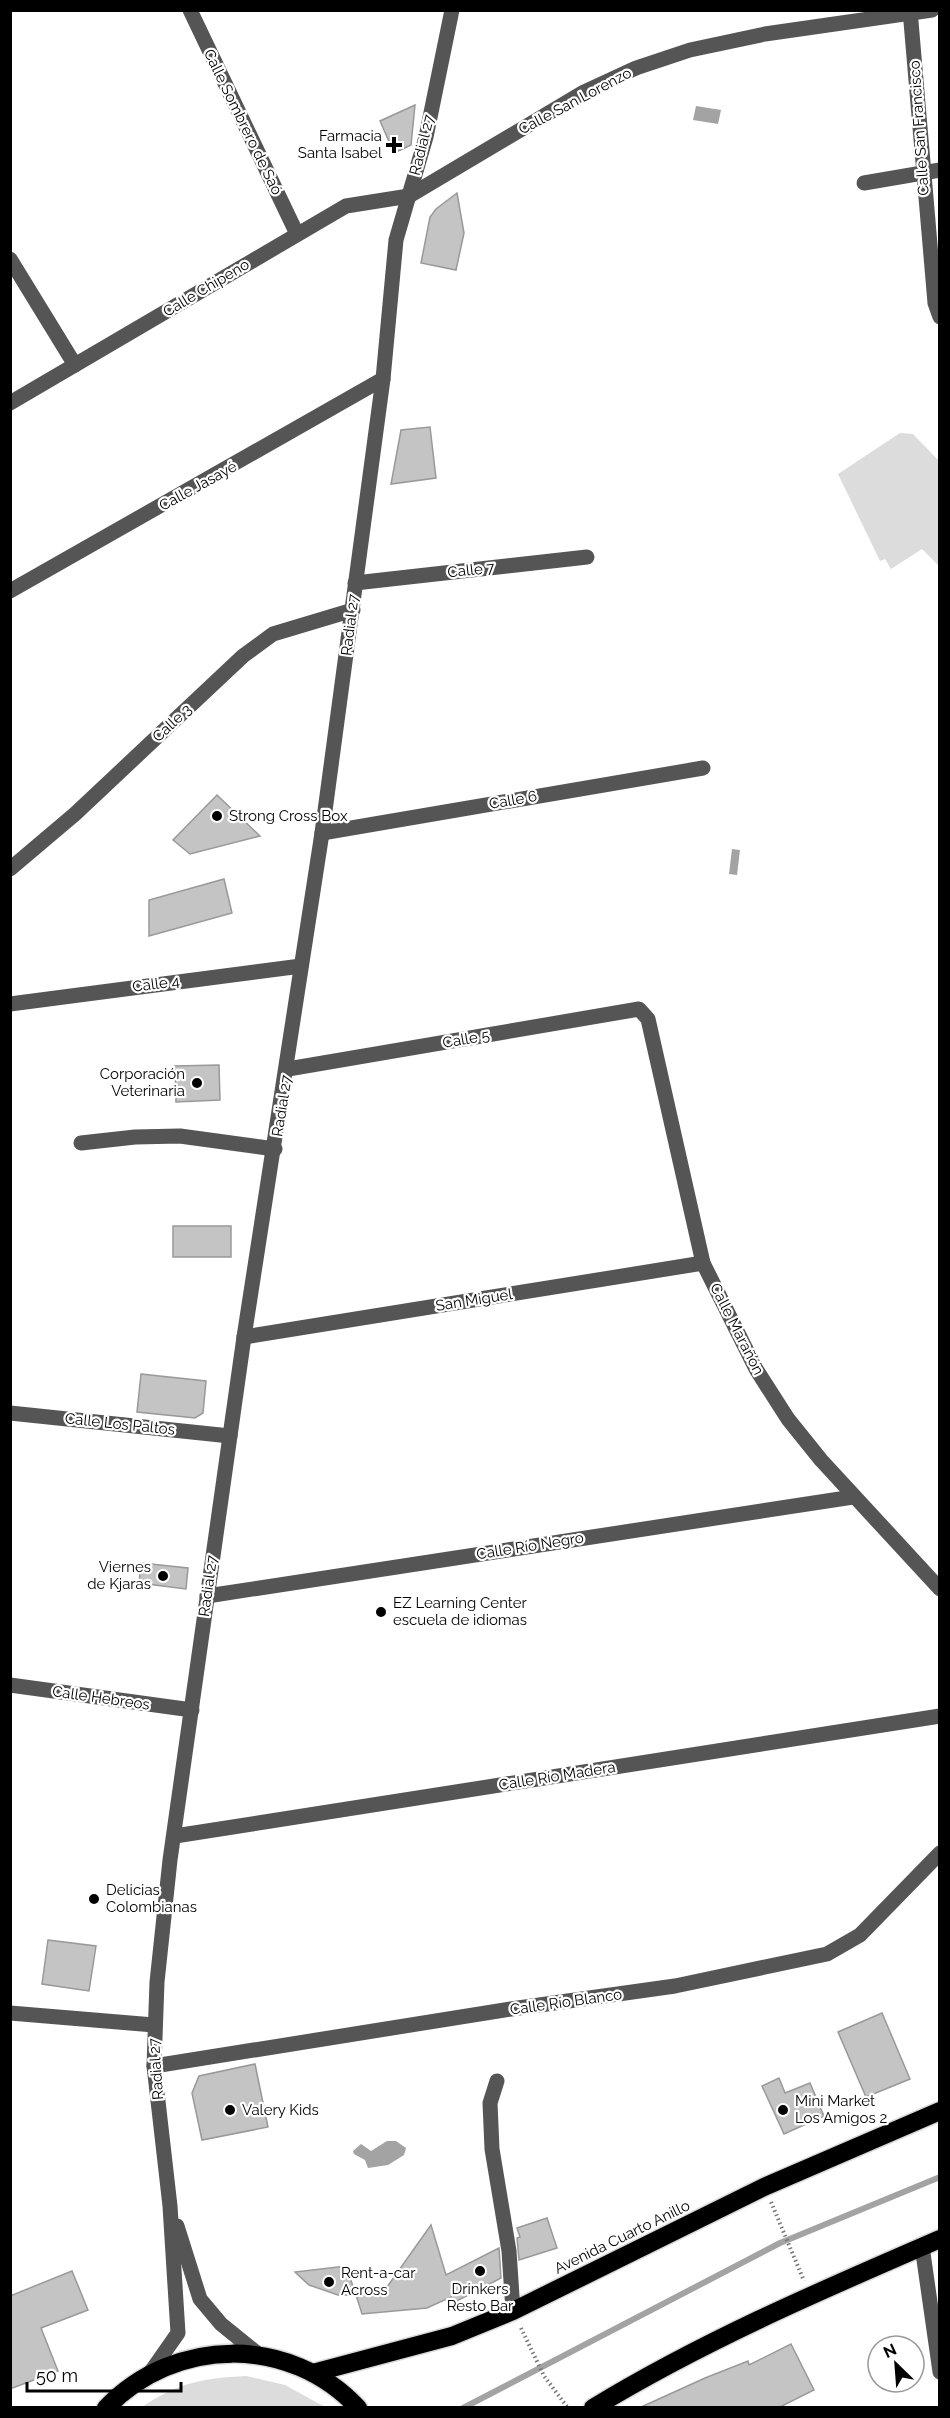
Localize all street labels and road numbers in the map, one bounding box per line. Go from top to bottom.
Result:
street label: Calle Sombrero de Saó [200,46,286,198]
street label: Calle San Francisco [905,60,933,196]
street label: Calle San Lorenzo [515,64,635,138]
street label: Radial 27 [406,113,438,177]
street label: Calle Chipeno [160,255,252,321]
street label: Calle Jasayé [156,457,240,515]
street label: Calle 7 [447,559,495,581]
street label: Radial 27 [337,593,363,657]
street label: Calle 3 [149,700,195,746]
street label: Calle 6 [488,787,538,813]
street label: Calle 4 [131,972,181,996]
street label: Calle 5 [441,1026,491,1052]
street label: Radial 27 [268,1074,296,1138]
street label: Calle Marañón [706,1280,768,1378]
street label: San Miguel [434,1285,515,1315]
street label: Calle Los Paltos [64,1409,176,1439]
street label: Calle Río Negro [475,1529,585,1563]
street label: Radial 27 [195,1554,221,1618]
street label: Calle Hebreos [51,1682,151,1714]
street label: Calle Río Madera [497,1758,617,1794]
street label: Calle Río Blanco [509,1985,623,2019]
street label: Radial 27 [145,2037,167,2101]
street label: Avenida Cuarto Anillo [551,2196,693,2278]

